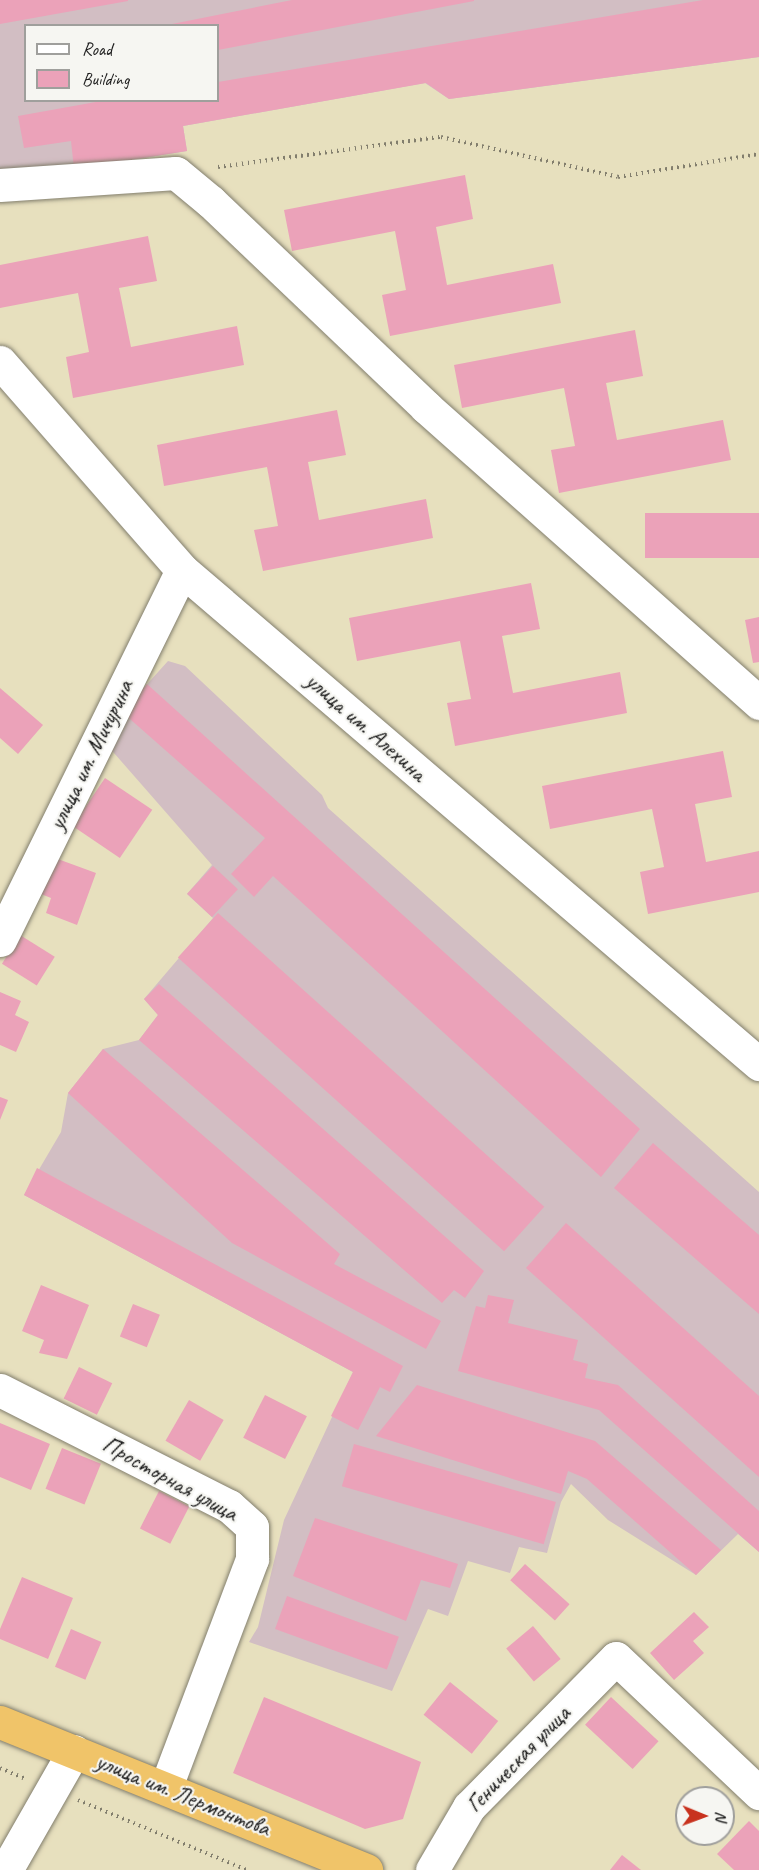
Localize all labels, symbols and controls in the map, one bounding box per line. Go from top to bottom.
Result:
legend [24,24,219,102]
text: Road [82,38,112,60]
text: Building [82,68,129,90]
street label: улица им. Алехина [300,667,432,787]
street label: улица им. Мичурина [42,675,140,835]
street label: Просторная улица [97,1430,243,1528]
street label: Геническая улица [459,1699,577,1819]
street label: улица им. Лермонтова [92,1747,274,1843]
north arrow [675,1786,735,1846]
text: N [711,1811,731,1821]

